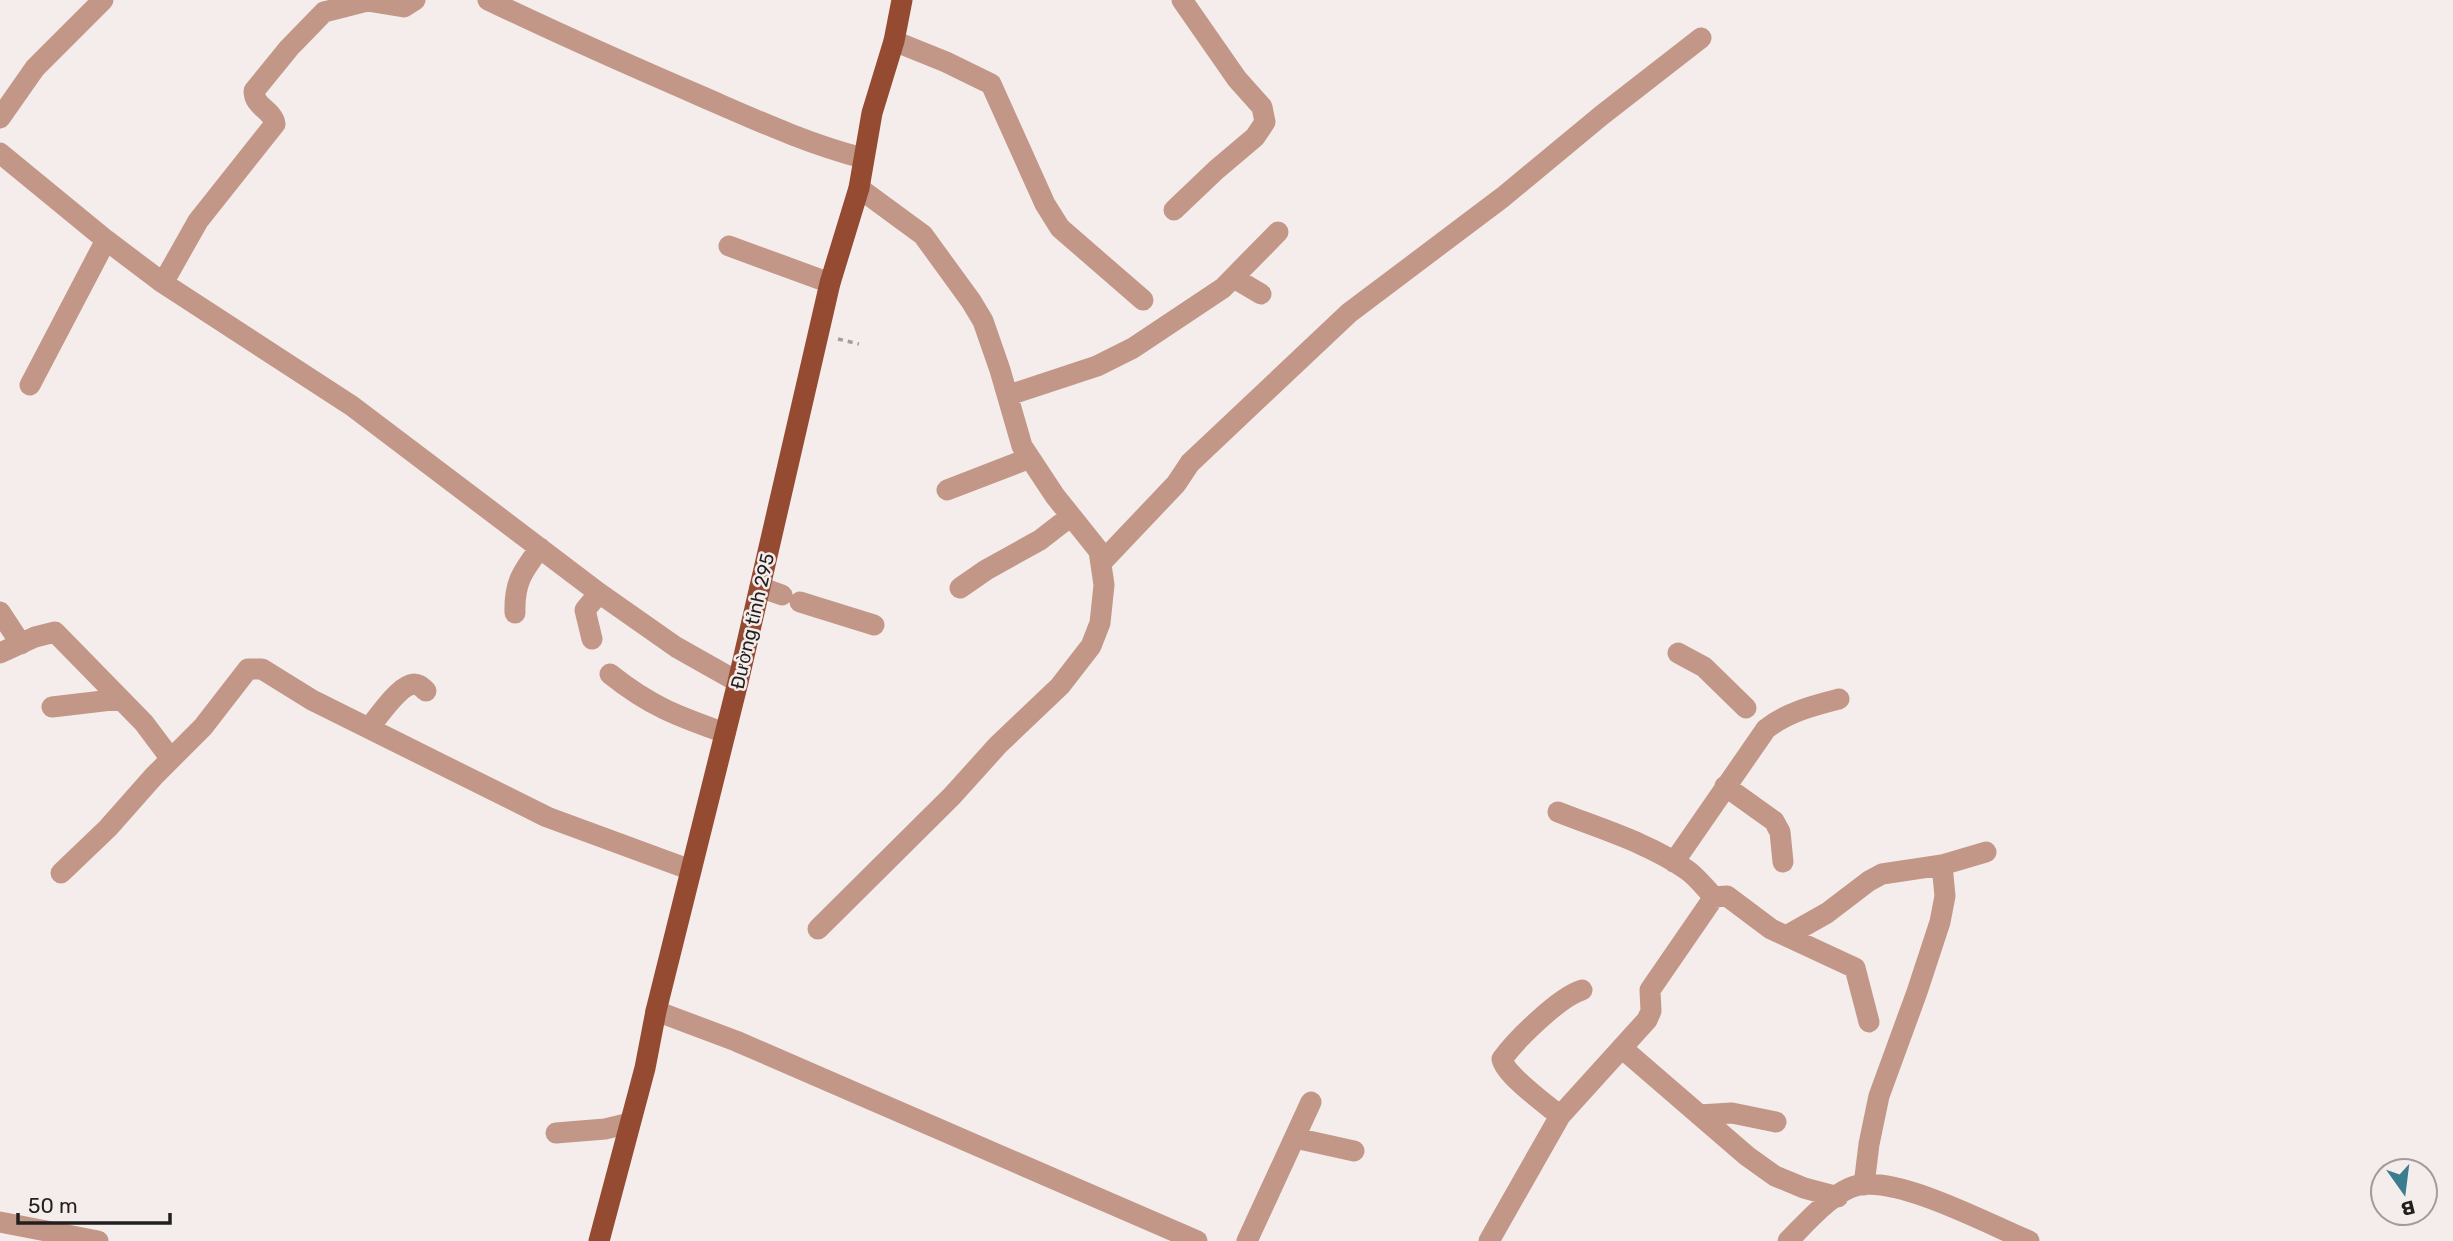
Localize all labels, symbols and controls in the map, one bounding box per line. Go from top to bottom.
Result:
street label: Đường tỉnh 295 [726,551,779,691]
north arrow [2369,1157,2439,1227]
scale bar [18,1182,170,1226]
text: 50 m [28,1193,78,1218]
text: B [2399,1195,2417,1221]

